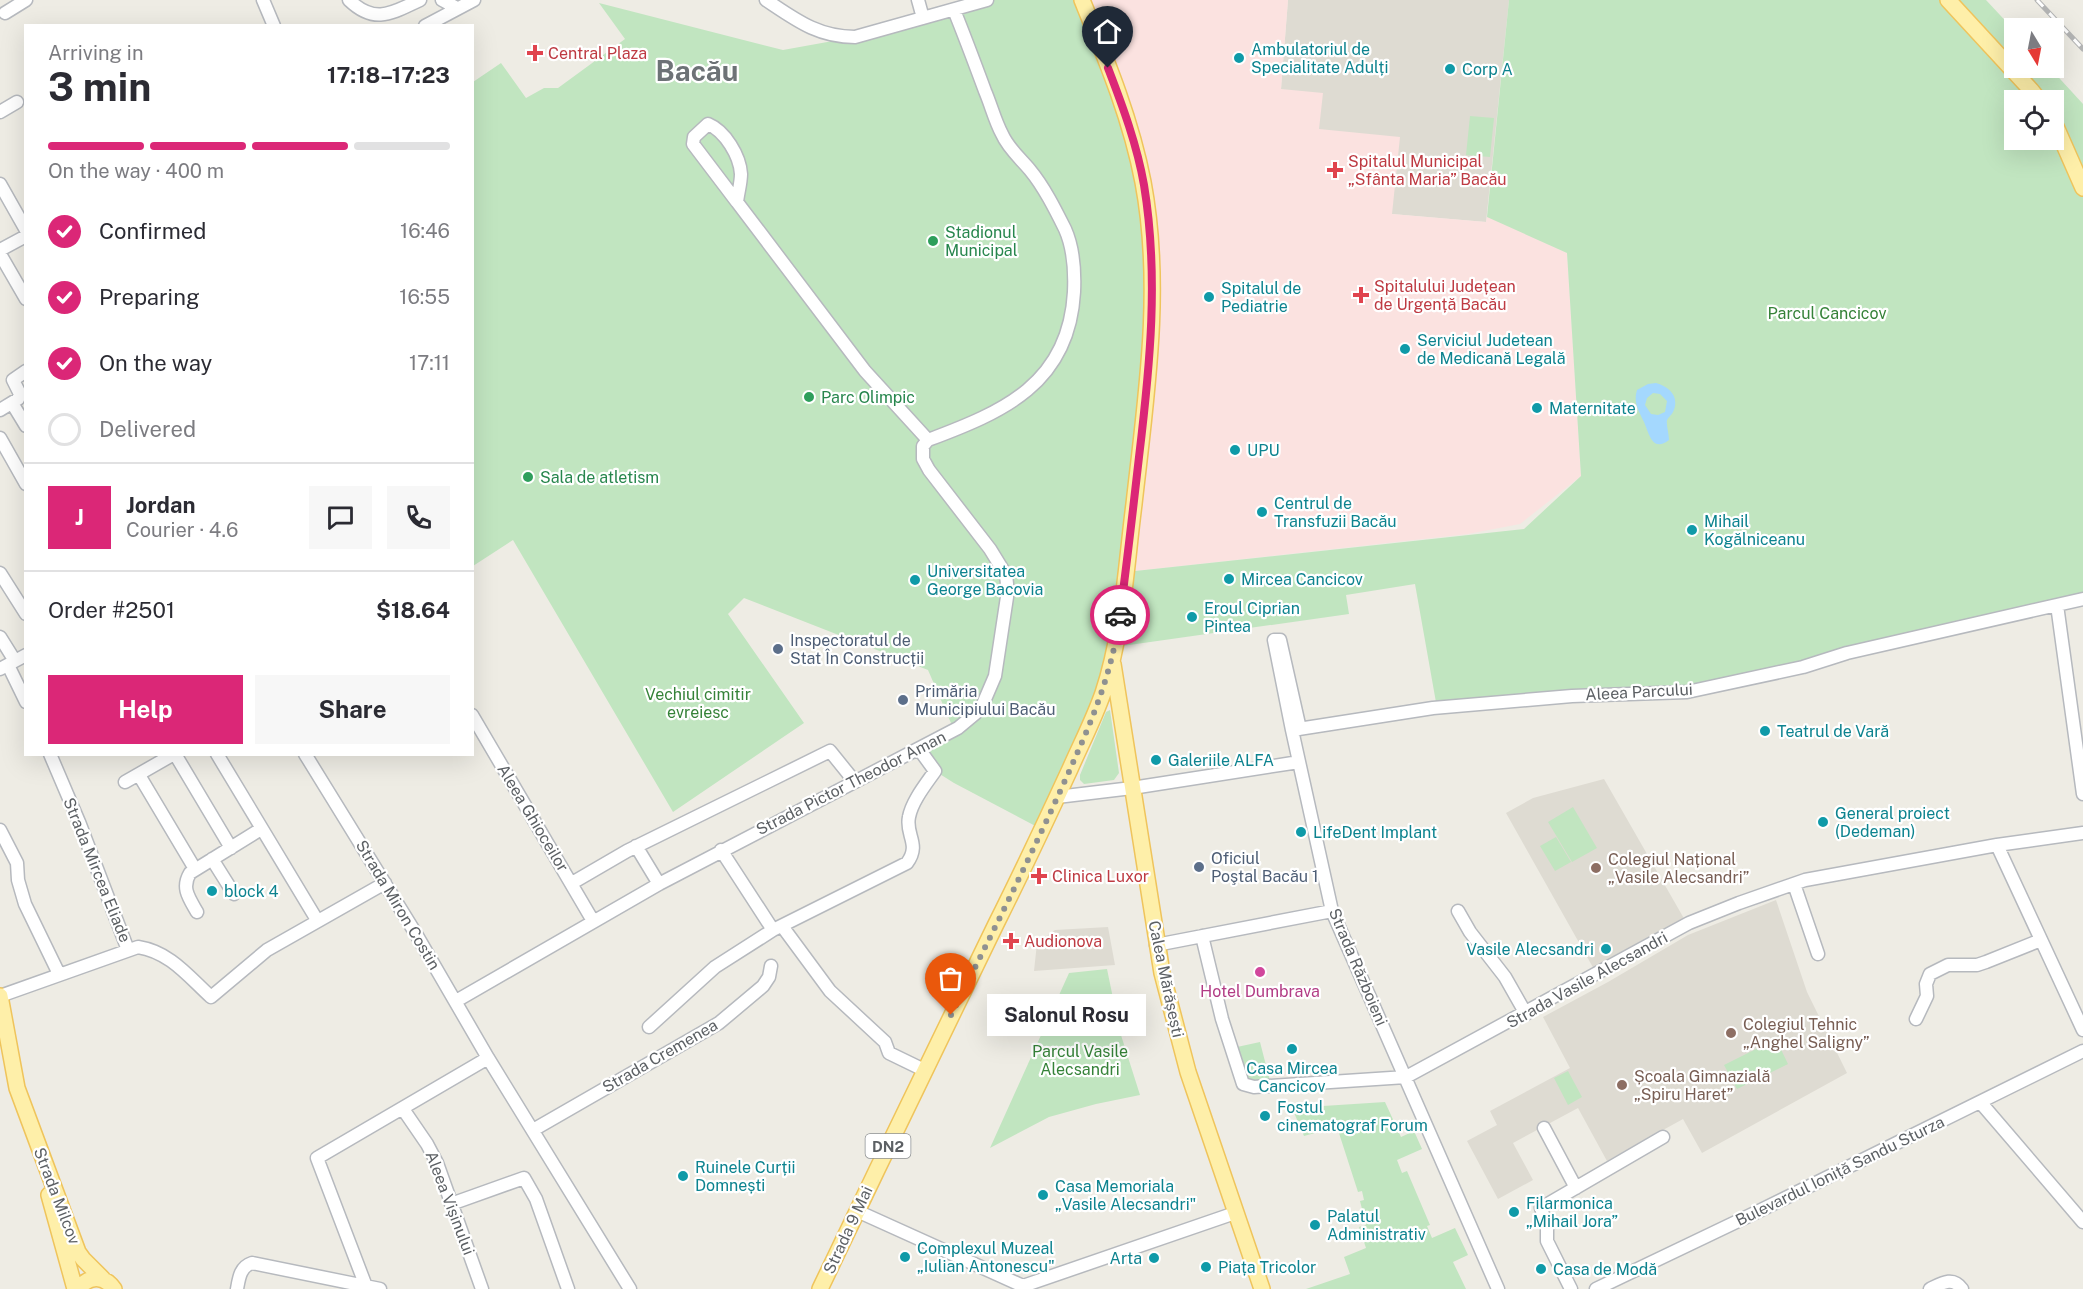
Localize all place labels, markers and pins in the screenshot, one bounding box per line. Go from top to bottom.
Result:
pin [1082,6,1133,68]
place label: Ambulatoriul de Specialitate Adulți [1251,40,1388,77]
marker: Central Plaza [526,44,544,62]
place label: Central Plaza [548,44,647,63]
marker: Ambulatoriul de Specialitate Adulți [1232,51,1246,65]
place label: Corp A [1462,60,1513,79]
marker: Corp A [1443,62,1457,76]
place label: Spitalul Municipal „Sfânta Maria” Bacău [1348,152,1507,189]
marker: Spitalul Municipal „Sfânta Maria” Bacău [1326,161,1344,179]
place label: Stadionul Municipal [945,223,1018,260]
marker: Stadionul Municipal [926,234,940,248]
place label: Spitalului Județean de Urgență Bacău [1374,277,1516,314]
place label: Spitalul de Pediatrie [1221,279,1301,316]
marker: Spitalului Județean de Urgență Bacău [1352,286,1370,304]
marker: Spitalul de Pediatrie [1202,290,1216,304]
place label: Serviciul Judetean de Medicană Legală [1417,331,1566,368]
marker: Serviciul Judetean de Medicană Legală [1398,342,1412,356]
place label: Parc Olimpic [821,388,915,407]
marker: Parc Olimpic [802,390,816,404]
place label: Maternitate [1549,399,1636,418]
marker: Maternitate [1530,401,1544,415]
place label: UPU [1247,441,1280,460]
marker: UPU [1228,443,1242,457]
place label: Sala de atletism [540,468,659,487]
marker: Sala de atletism [521,470,535,484]
place label: Centrul de Transfuzii Bacău [1274,494,1397,531]
marker: Centrul de Transfuzii Bacău [1255,505,1269,519]
place label: Mihail Kogălniceanu [1704,512,1805,549]
marker: Mihail Kogălniceanu [1685,523,1699,537]
place label: Universitatea George Bacovia [927,562,1043,599]
place label: Mircea Cancicov [1241,570,1363,589]
marker: Mircea Cancicov [1222,572,1236,586]
marker: Universitatea George Bacovia [908,573,922,587]
place label: Eroul Ciprian Pintea [1204,599,1300,636]
marker: Eroul Ciprian Pintea [1185,610,1199,624]
place label: Inspectoratul de Stat În Construcții [790,631,924,668]
marker: Inspectoratul de Stat În Construcții [771,642,785,656]
place label: Primăria Municipiului Bacău [915,682,1055,719]
marker: Primăria Municipiului Bacău [896,693,910,707]
place label: Teatrul de Vară [1777,722,1889,741]
marker: Teatrul de Vară [1758,724,1772,738]
place label: Galeriile ALFA [1168,751,1274,770]
marker: Galeriile ALFA [1149,753,1163,767]
place label: General proiect (Dedeman) [1835,804,1950,841]
marker: General proiect (Dedeman) [1816,815,1830,829]
place label: LifeDent Implant [1313,823,1437,842]
marker: LifeDent Implant [1294,825,1308,839]
place label: Oficiul Poştal Bacău 1 [1211,849,1318,886]
place label: Colegiul Național „Vasile Alecsandri” [1608,850,1749,887]
marker: Oficiul Poştal Bacău 1 [1192,860,1206,874]
marker: Colegiul Național „Vasile Alecsandri” [1589,861,1603,875]
marker: Clinica Luxor [1030,867,1048,885]
place label: Clinica Luxor [1052,867,1149,886]
place label: block 4 [224,882,279,901]
marker: block 4 [205,884,219,898]
marker: Audionova [1002,932,1020,950]
place label: Audionova [1024,932,1102,951]
place label: Vasile Alecsandri [1466,940,1594,959]
marker: Vasile Alecsandri [1599,942,1613,956]
pin [925,953,976,1015]
marker: Hotel Dumbrava [1253,965,1267,979]
place label: Hotel Dumbrava [1200,982,1320,1001]
callout: Salonul Rosu [987,994,1146,1036]
place label: Colegiul Tehnic „Anghel Saligny” [1743,1015,1870,1052]
marker: Colegiul Tehnic „Anghel Saligny” [1724,1026,1738,1040]
marker: Casa Mircea Cancicov [1285,1042,1299,1056]
place label: Casa Mircea Cancicov [1246,1059,1338,1096]
place label: Școala Gimnazială „Spiru Haret” [1634,1067,1770,1104]
marker: Școala Gimnazială „Spiru Haret” [1615,1078,1629,1092]
place label: Fostul cinematograf Forum [1277,1098,1428,1135]
marker: Fostul cinematograf Forum [1258,1109,1272,1123]
place label: Ruinele Curții Domnești [695,1158,795,1195]
marker: Ruinele Curții Domnești [676,1169,690,1183]
place label: Casa Memoriala „Vasile Alecsandri" [1055,1177,1196,1214]
marker: Casa Memoriala „Vasile Alecsandri" [1036,1188,1050,1202]
place label: Filarmonica „Mihail Jora” [1526,1194,1618,1231]
marker: Filarmonica „Mihail Jora” [1507,1205,1521,1219]
place label: Palatul Administrativ [1327,1207,1426,1244]
marker: Palatul Administrativ [1308,1218,1322,1232]
place label: Complexul Muzeal „Iulian Antonescu" [917,1239,1055,1276]
place label: Arta [1110,1249,1142,1268]
marker: Complexul Muzeal „Iulian Antonescu" [898,1250,912,1264]
marker: Arta [1147,1251,1161,1265]
place label: Piața Tricolor [1218,1258,1316,1277]
marker: Piața Tricolor [1199,1260,1213,1274]
place label: Casa de Modă [1553,1260,1657,1279]
marker: Casa de Modă [1534,1262,1548,1276]

